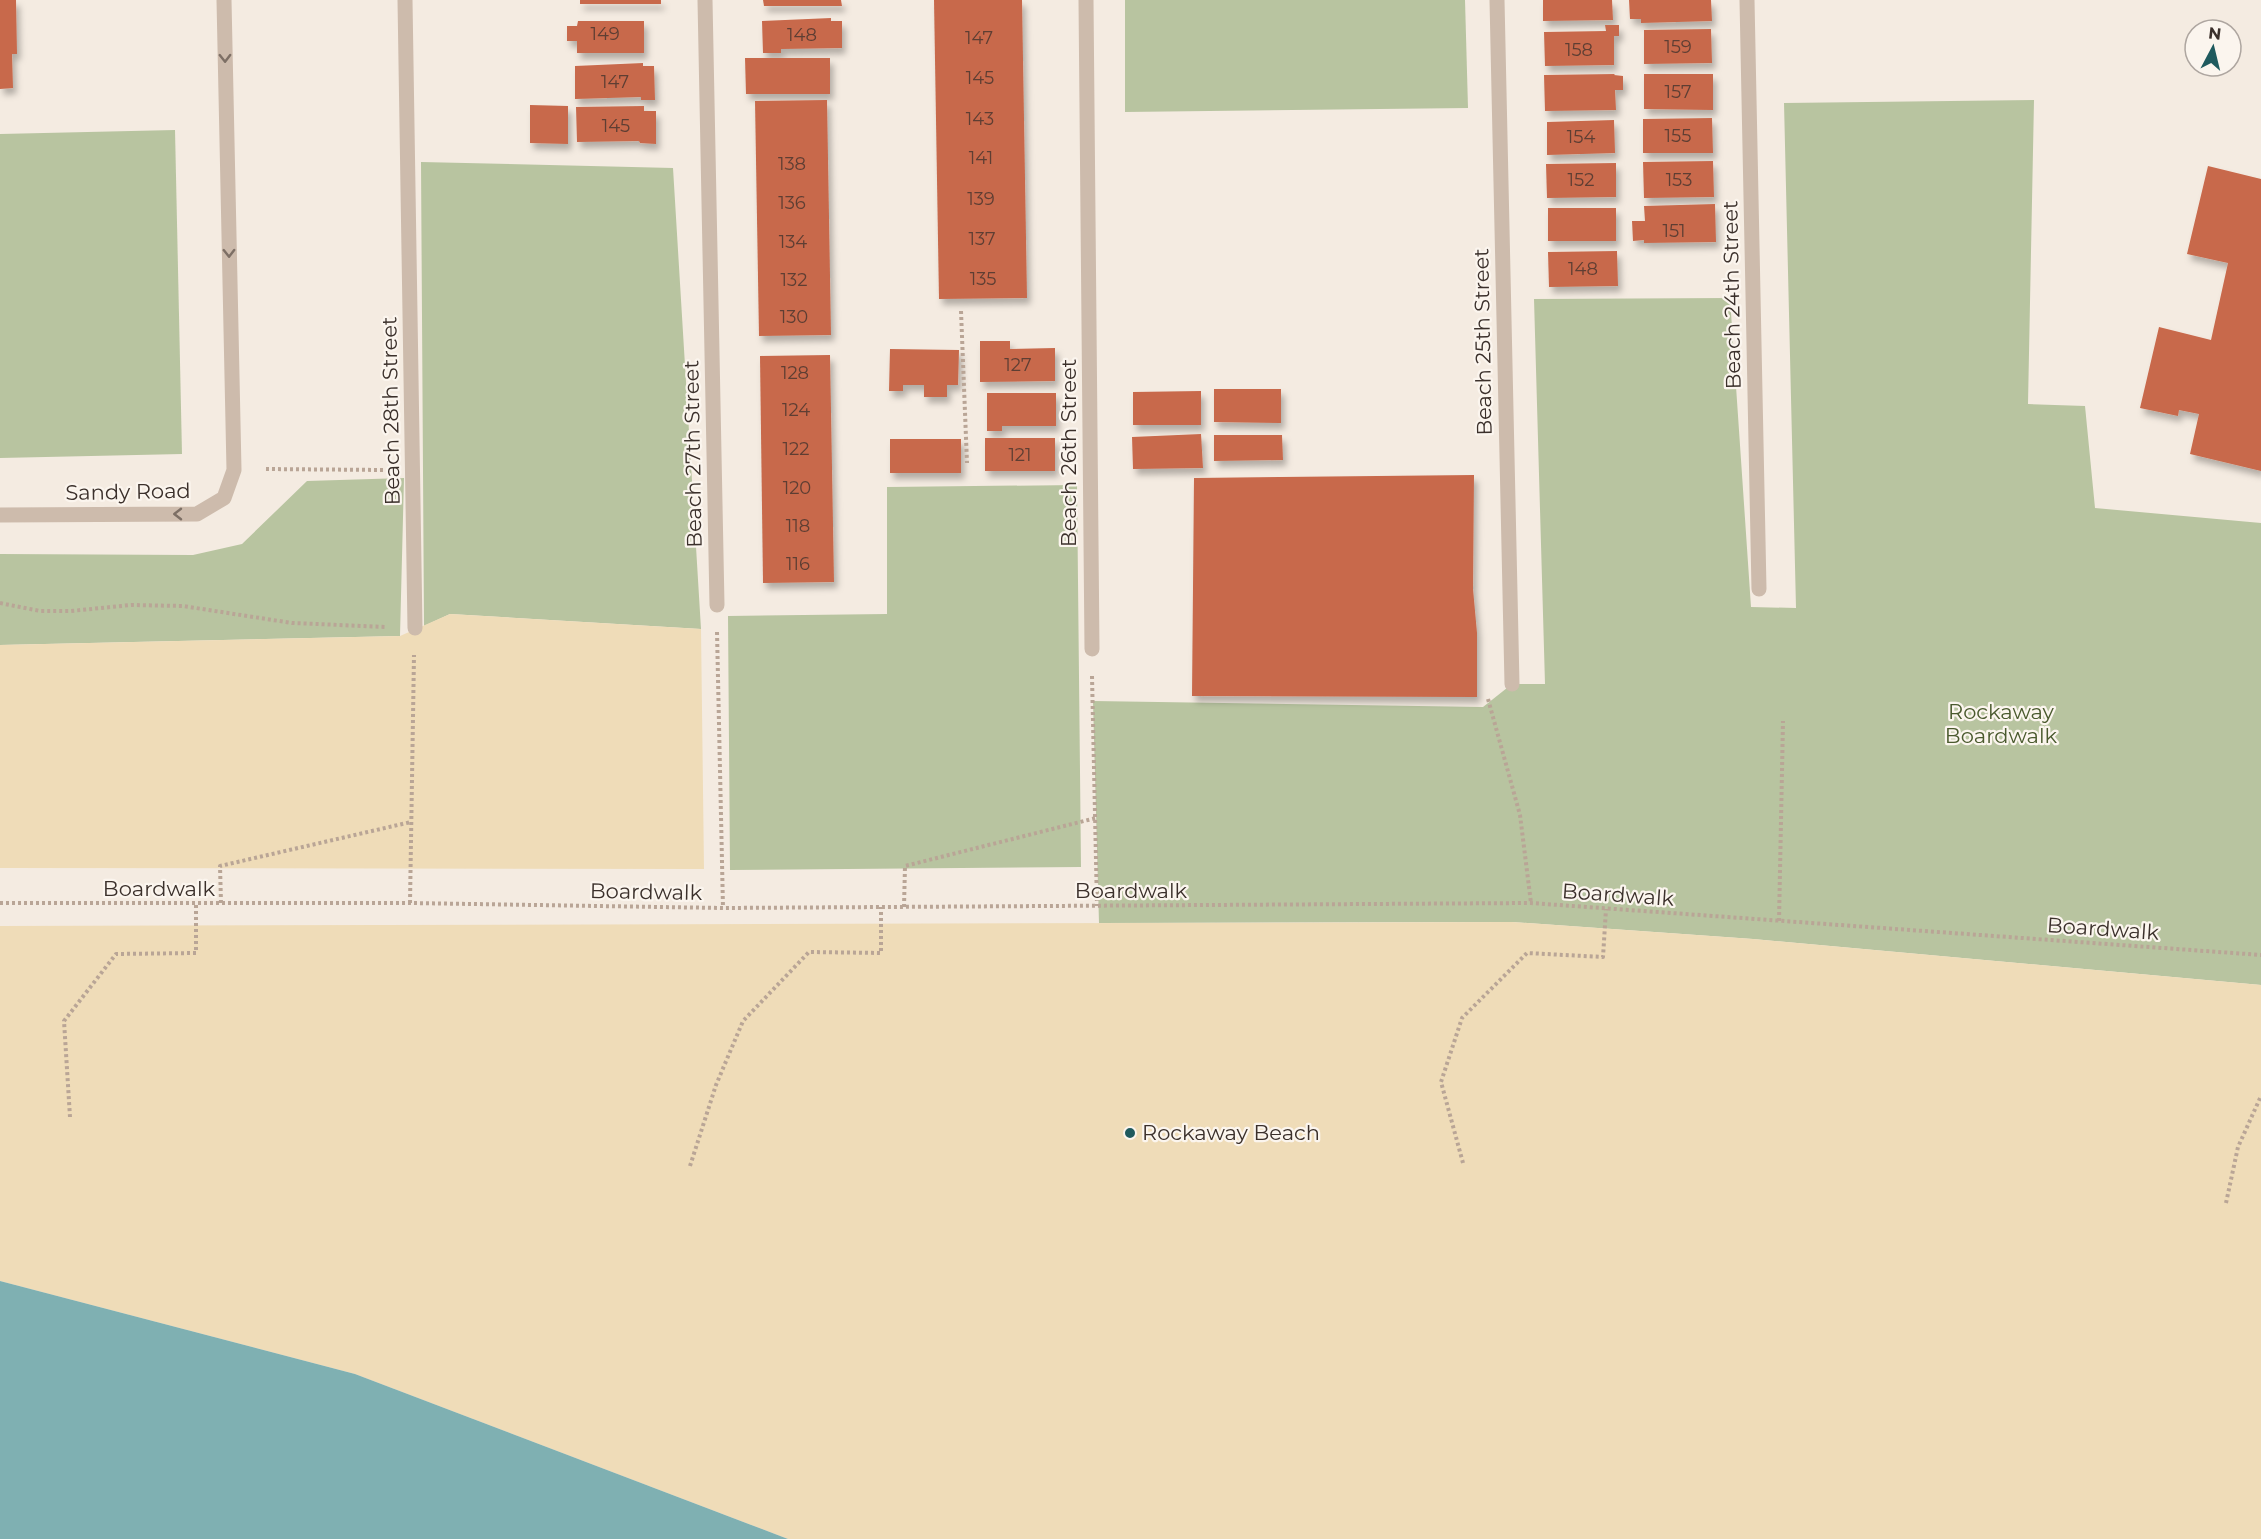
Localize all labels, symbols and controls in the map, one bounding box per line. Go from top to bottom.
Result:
north arrow [2183,18,2243,78]
house number: 149 [590,23,620,45]
text: N [2207,23,2222,44]
house number: 148 [787,24,817,46]
house number: 147 [965,27,993,49]
house number: 159 [1664,36,1692,58]
house number: 158 [1565,39,1593,61]
one-way arrow [219,54,231,63]
house number: 145 [966,67,994,89]
house number: 147 [601,71,629,93]
house number: 157 [1664,81,1692,103]
house number: 143 [966,108,994,130]
house number: 145 [602,115,630,137]
house number: 155 [1665,125,1691,147]
house number: 154 [1567,126,1595,148]
house number: 141 [969,147,993,169]
house number: 138 [778,153,806,175]
house number: 152 [1568,169,1594,191]
house number: 153 [1666,169,1692,191]
house number: 139 [967,188,995,210]
house number: 136 [778,192,806,214]
street label: Beach 24th Street [1717,200,1746,390]
house number: 151 [1662,220,1686,242]
house number: 137 [968,228,996,250]
house number: 134 [779,231,807,253]
street label: Beach 25th Street [1468,248,1497,436]
one-way arrow [223,249,235,258]
house number: 148 [1568,258,1598,280]
house number: 135 [970,268,996,290]
house number: 132 [781,269,807,291]
house number: 130 [780,306,808,328]
street label: Beach 28th Street [376,316,405,506]
house number: 127 [1004,354,1032,376]
street label: Beach 26th Street [1056,359,1081,547]
street label: Beach 27th Street [678,360,707,548]
house number: 128 [781,362,809,384]
house number: 124 [782,399,810,421]
house number: 122 [783,438,809,460]
house number: 121 [1008,444,1032,466]
house number: 120 [783,477,811,499]
street label: Sandy Road [65,478,191,505]
one-way arrow [174,508,183,520]
house number: 118 [786,515,810,537]
house number: 116 [786,553,810,575]
park label: Rockaway Boardwalk [1945,699,2058,748]
street label: Boardwalk [103,876,216,901]
street label: Boardwalk [590,878,703,905]
street label: Boardwalk [1075,878,1188,903]
street label: Boardwalk [1561,878,1675,911]
street label: Boardwalk [2046,912,2160,945]
place label: Rockaway Beach [1142,1120,1320,1145]
marker: Rockaway Beach [1123,1126,1137,1140]

